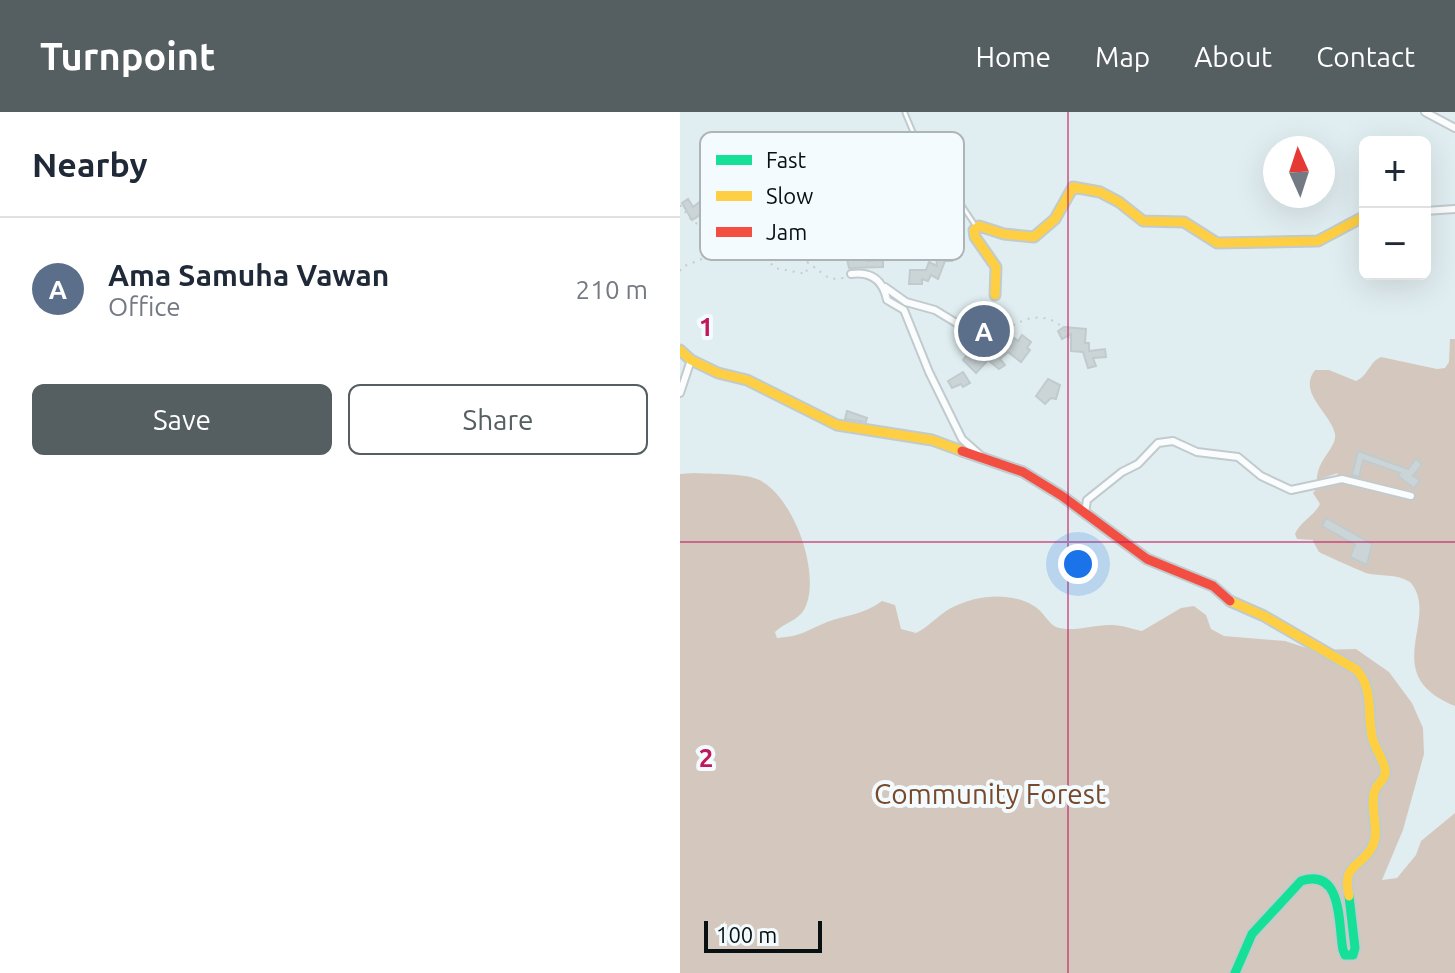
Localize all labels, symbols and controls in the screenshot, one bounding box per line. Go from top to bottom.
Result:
text: Turnpoint [40,35,215,77]
text: Home [976,41,1051,72]
text: Map [1095,41,1150,72]
text: About [1194,41,1272,72]
text: Contact [1316,41,1415,72]
legend [700,132,964,260]
north arrow [1263,136,1335,208]
map controls [1359,136,1431,280]
button: + [1359,136,1431,208]
text: Nearby [32,145,147,183]
text: Fast [766,147,807,172]
text: Slow [766,183,813,208]
button: − [1359,208,1431,280]
text: Jam [766,219,807,244]
text: Ama Samuha Vawan [108,258,389,292]
text: A [49,275,67,304]
text: 210 m [576,275,648,304]
text: Office [108,292,181,321]
pin: A [958,301,1010,361]
text: 1 [699,312,713,341]
button: Save [32,384,332,455]
button: Share [348,384,648,455]
your location [1058,544,1098,584]
text: 2 [699,743,713,772]
park label: Community Forest [874,778,1106,809]
scale bar [704,917,822,953]
text: 100 m [716,922,777,947]

